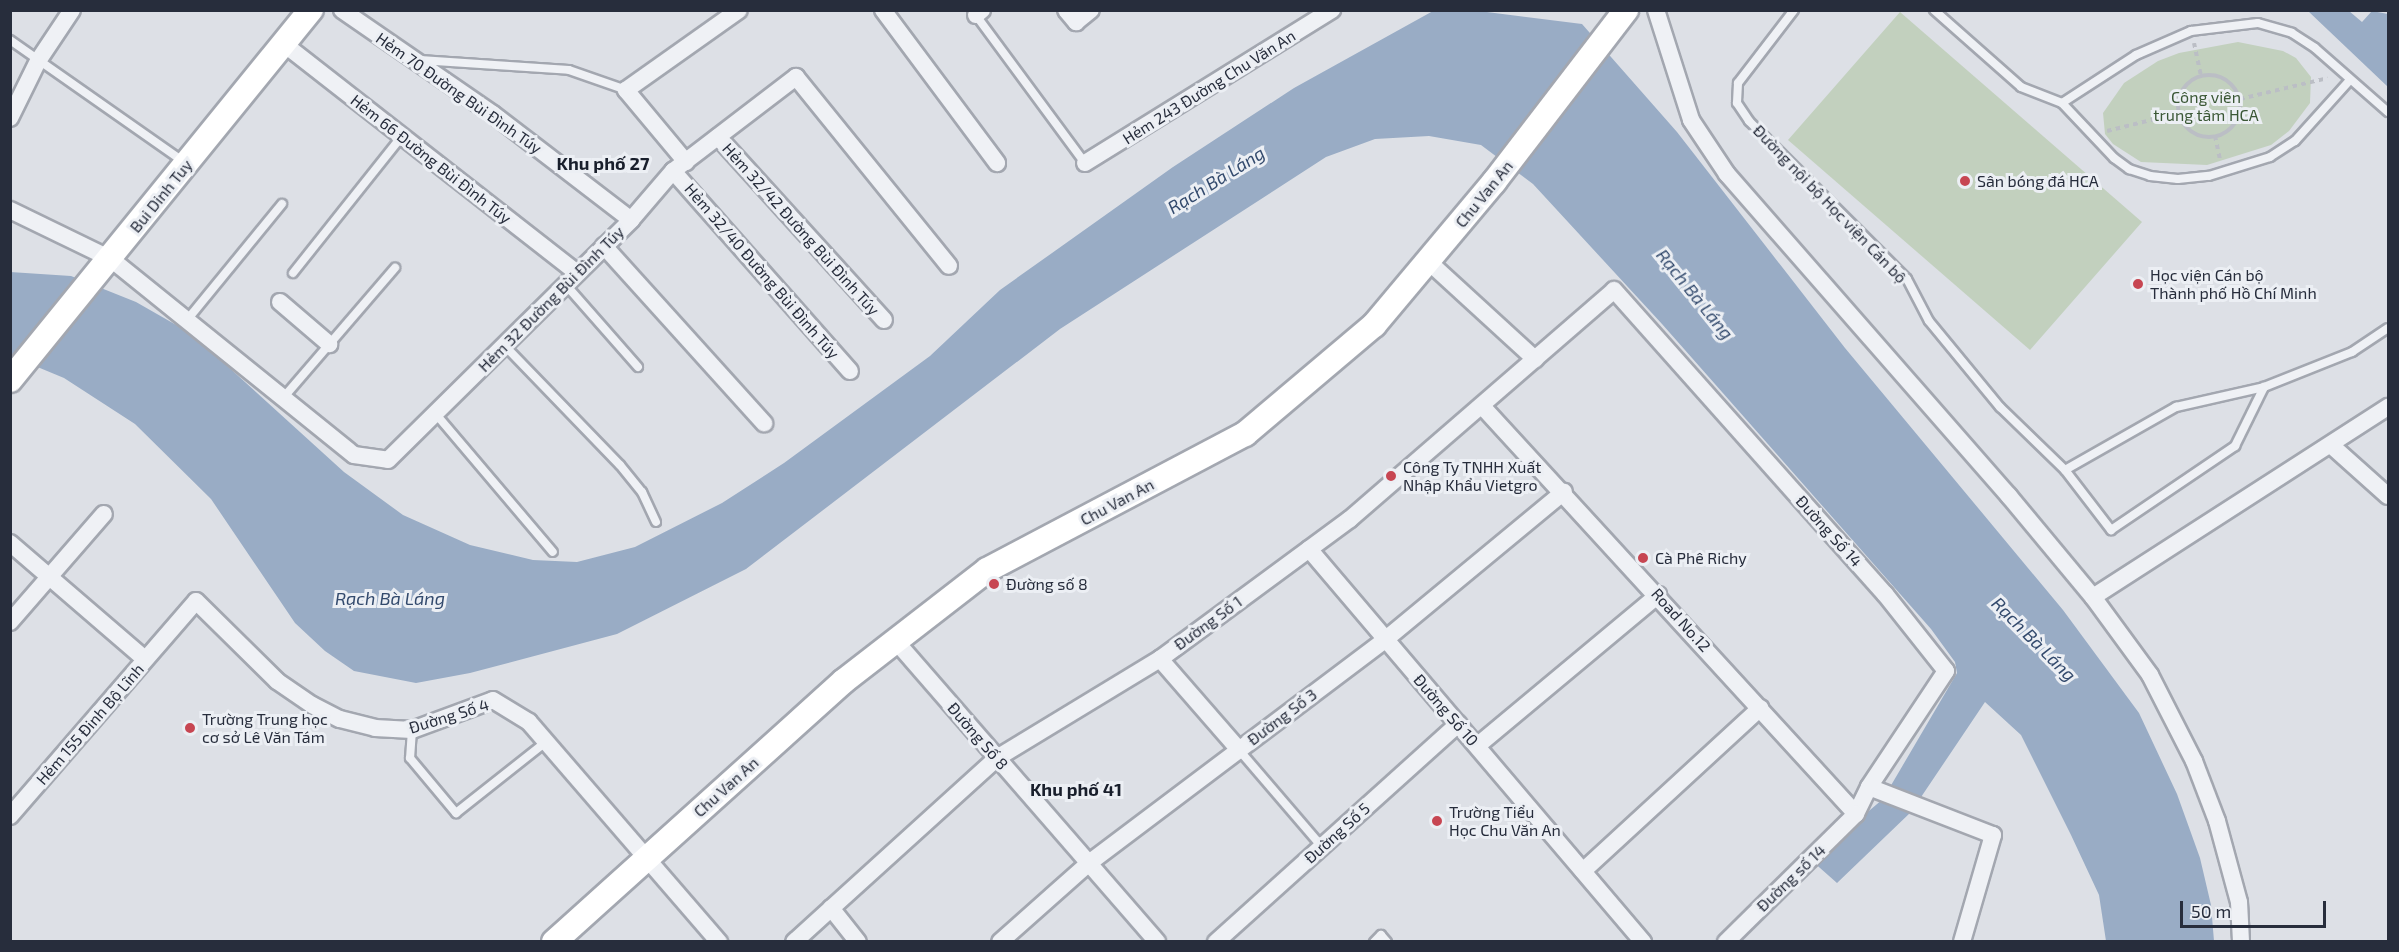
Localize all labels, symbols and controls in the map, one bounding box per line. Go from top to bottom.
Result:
street label: Hẻm 243 Đường Chu Văn An [1119,26,1299,148]
street label: Hẻm 70 Đường Bùi Đình Túy [372,28,546,158]
park label: Công viên trung tâm HCA [2153,87,2259,125]
street label: Hẻm 66 Đường Bùi Đình Túy [347,90,515,228]
street label: Đường nội bộ Học viện Cán bộ [1749,121,1911,287]
street label: Hẻm 32/42 Đường Bùi Đình Túy [718,139,884,319]
water label: Rạch Bà Láng [1164,142,1268,218]
district label: Khu phố 27 [557,152,649,174]
street label: Bui Dinh Tuy [126,155,196,237]
street label: Chu Van An [1451,156,1517,232]
place label: Sân bóng đá HCA [1977,171,2099,191]
marker: Sân bóng đá HCA [1958,174,1972,188]
street label: Hẻm 32/40 Đường Bùi Đình Túy [681,179,843,363]
street label: Hẻm 32 Đường Bùi Đình Túy [474,222,628,376]
water label: Rạch Bà Láng [1652,244,1738,344]
place label: Học viện Cán bộ Thành phố Hồ Chí Minh [2150,265,2317,303]
marker: Học viện Cán bộ Thành phố Hồ Chí Minh [2131,277,2145,291]
place label: Công Ty TNHH Xuất Nhập Khẩu Vietgro [1403,457,1542,495]
marker: Công Ty TNHH Xuất Nhập Khẩu Vietgro [1384,469,1398,483]
street label: Chu Van An [1077,474,1157,530]
street label: Đường Số 14 [1792,491,1866,571]
place label: Cà Phê Richy [1655,548,1747,568]
marker: Cà Phê Richy [1636,551,1650,565]
place label: Đường số 8 [1006,574,1088,594]
marker: Đường số 8 [987,577,1001,591]
street label: Road No.12 [1647,584,1715,656]
water label: Rạch Bà Láng [335,587,445,609]
street label: Đường Số 1 [1170,592,1246,654]
water label: Rạch Bà Láng [1987,592,2081,686]
street label: Hẻm 155 Đinh Bộ Lĩnh [32,660,148,788]
street label: Đường Số 10 [1410,670,1482,750]
street label: Đường Số 3 [1244,685,1320,749]
street label: Đường Số 4 [407,695,491,737]
street label: Đường Số 8 [944,699,1012,773]
place label: Trường Trung học cơ sở Lê Văn Tám [202,709,328,747]
marker: Trường Trung học cơ sở Lê Văn Tám [183,721,197,735]
street label: Chu Van An [689,753,763,821]
district label: Khu phố 41 [1030,778,1122,800]
street label: Đường Số 5 [1300,799,1374,867]
place label: Trường Tiểu Học Chu Văn An [1449,802,1561,840]
marker: Trường Tiểu Học Chu Văn An [1430,814,1444,828]
street label: Đường số 14 [1753,840,1829,916]
scale bar [2183,889,2328,927]
text: 50 m [2191,900,2231,922]

